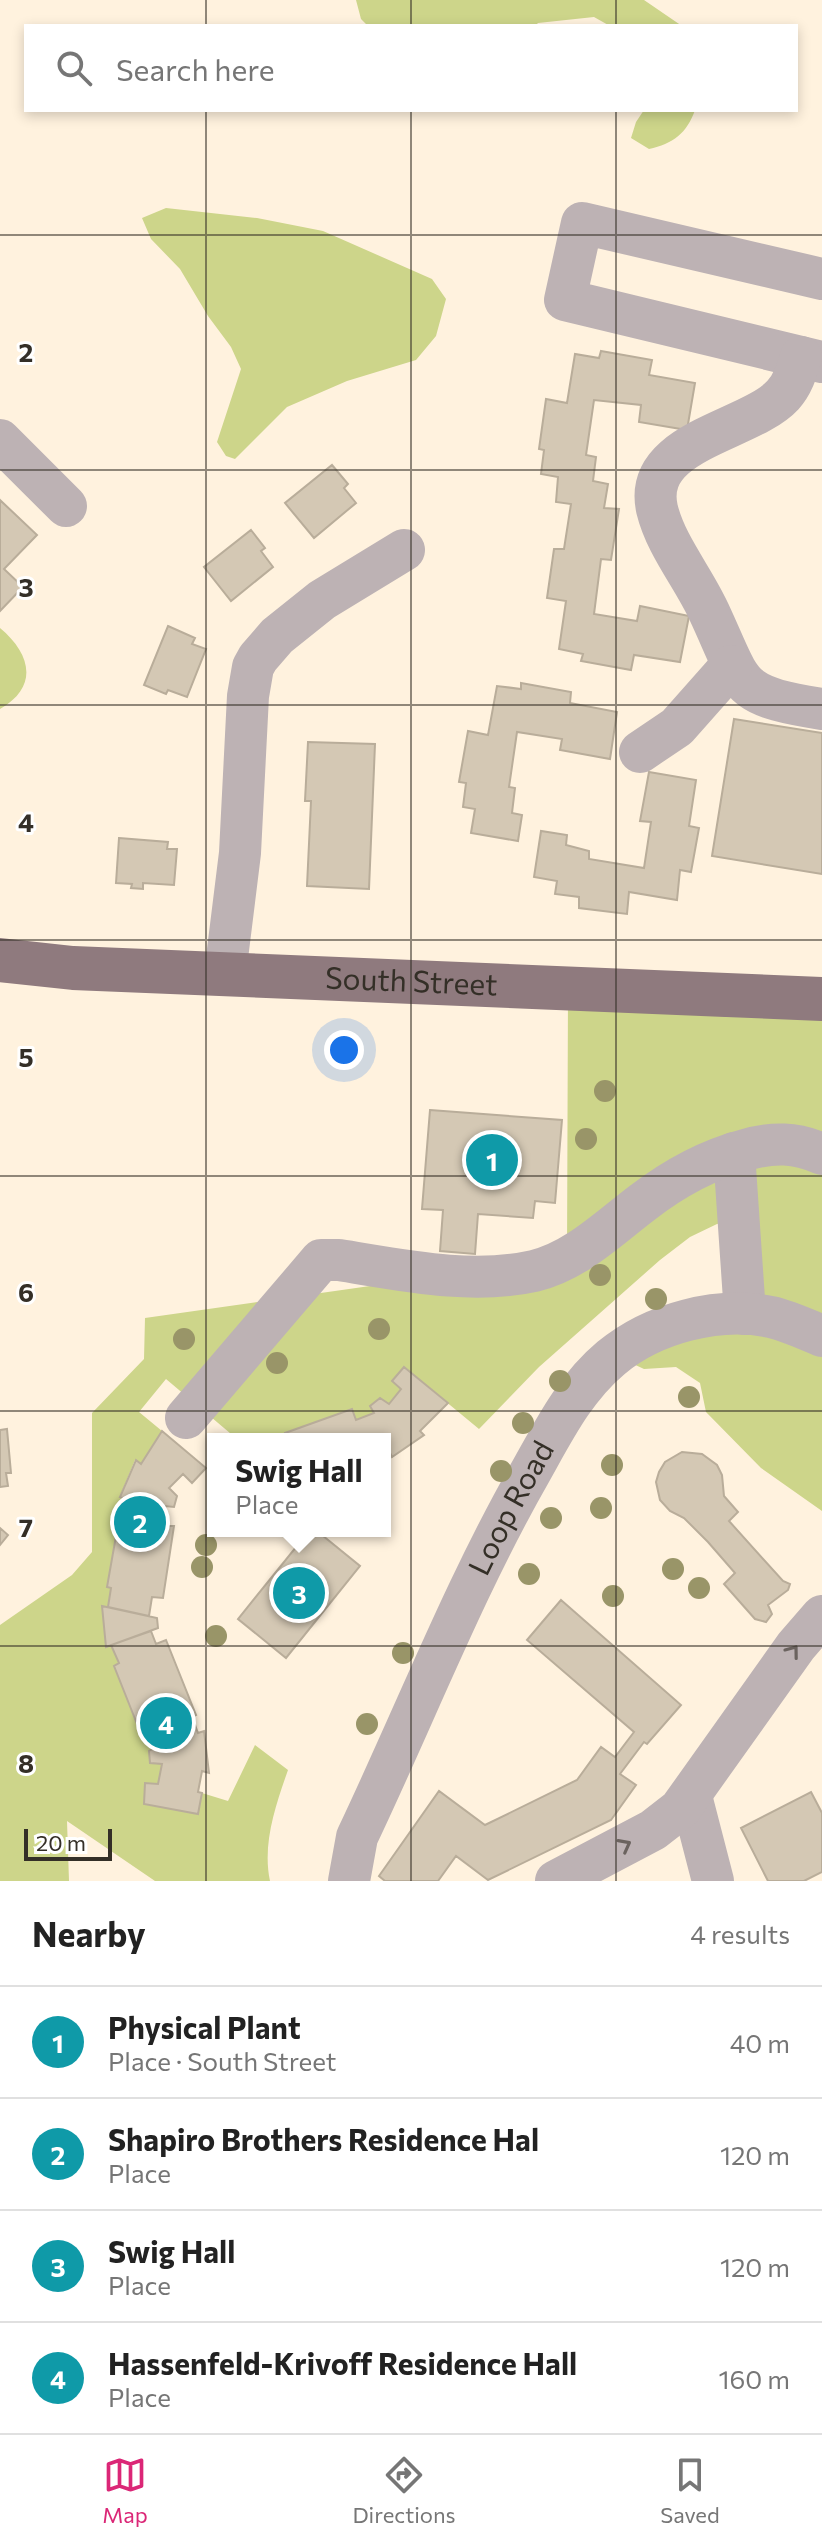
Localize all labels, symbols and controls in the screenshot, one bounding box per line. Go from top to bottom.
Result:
search box [24,24,798,112]
icon: search [52,46,96,90]
text: Search here [116,50,275,87]
text: 2 [19,336,33,367]
text: 3 [18,571,34,602]
text: 4 [18,806,34,837]
street label: South Street [324,957,498,1002]
your location [324,1030,364,1070]
text: 5 [18,1041,34,1072]
pin: 1 [466,1130,518,1190]
text: 6 [18,1276,34,1307]
popup [207,1433,391,1537]
street label: Loop Road [459,1434,560,1580]
text: Swig Hall [235,1451,363,1488]
text: Place [235,1488,298,1519]
pin: 2 [114,1492,166,1552]
text: 7 [19,1511,33,1542]
pin: 3 [273,1563,325,1623]
one-way arrow [783,1646,797,1660]
pin: 4 [140,1693,192,1753]
text: 8 [18,1747,34,1778]
scale bar [24,1825,112,1861]
text: 20 m [36,1829,86,1856]
one-way arrow [616,1839,631,1854]
text: Nearby [32,1912,146,1954]
text: 4 results [690,1918,790,1949]
text: Physical Plant [108,2008,301,2045]
text: 1 [52,2027,64,2058]
text: 40 m [730,2027,790,2058]
text: Place · South Street [108,2045,337,2076]
text: Shapiro Brothers Residence Hal [108,2120,539,2157]
text: 2 [51,2139,65,2170]
text: 120 m [720,2139,790,2170]
text: Place [108,2157,171,2188]
text: Swig Hall [108,2232,235,2269]
text: 3 [50,2251,66,2282]
text: 120 m [720,2251,790,2282]
text: Place [108,2269,171,2300]
text: Hassenfeld-Krivoff Residence Hall [108,2344,577,2381]
text: 4 [50,2363,66,2394]
text: 160 m [718,2363,790,2394]
text: Place [108,2381,171,2412]
tab: Map [102,2453,148,2528]
tab: Directions [352,2453,456,2528]
tab: Saved [660,2453,720,2528]

